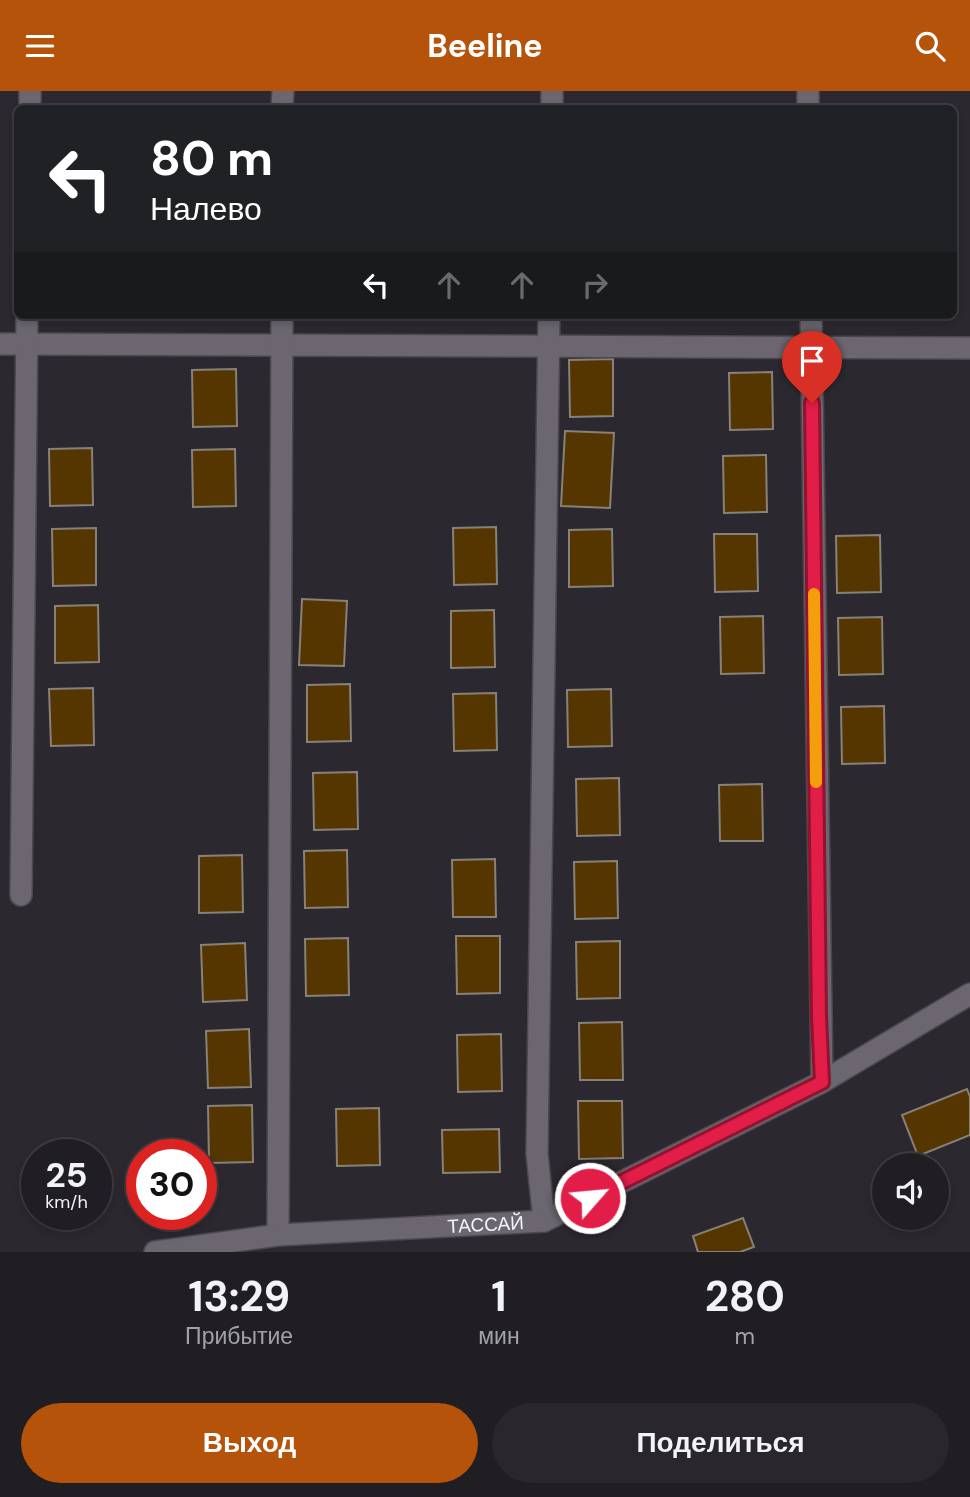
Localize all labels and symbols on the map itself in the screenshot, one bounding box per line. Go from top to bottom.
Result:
pin [782,331,842,403]
speed limit sign: 30 [126,1139,217,1230]
position arrow [553,1161,627,1235]
street label: ТАССАЙ [447,1210,524,1239]

